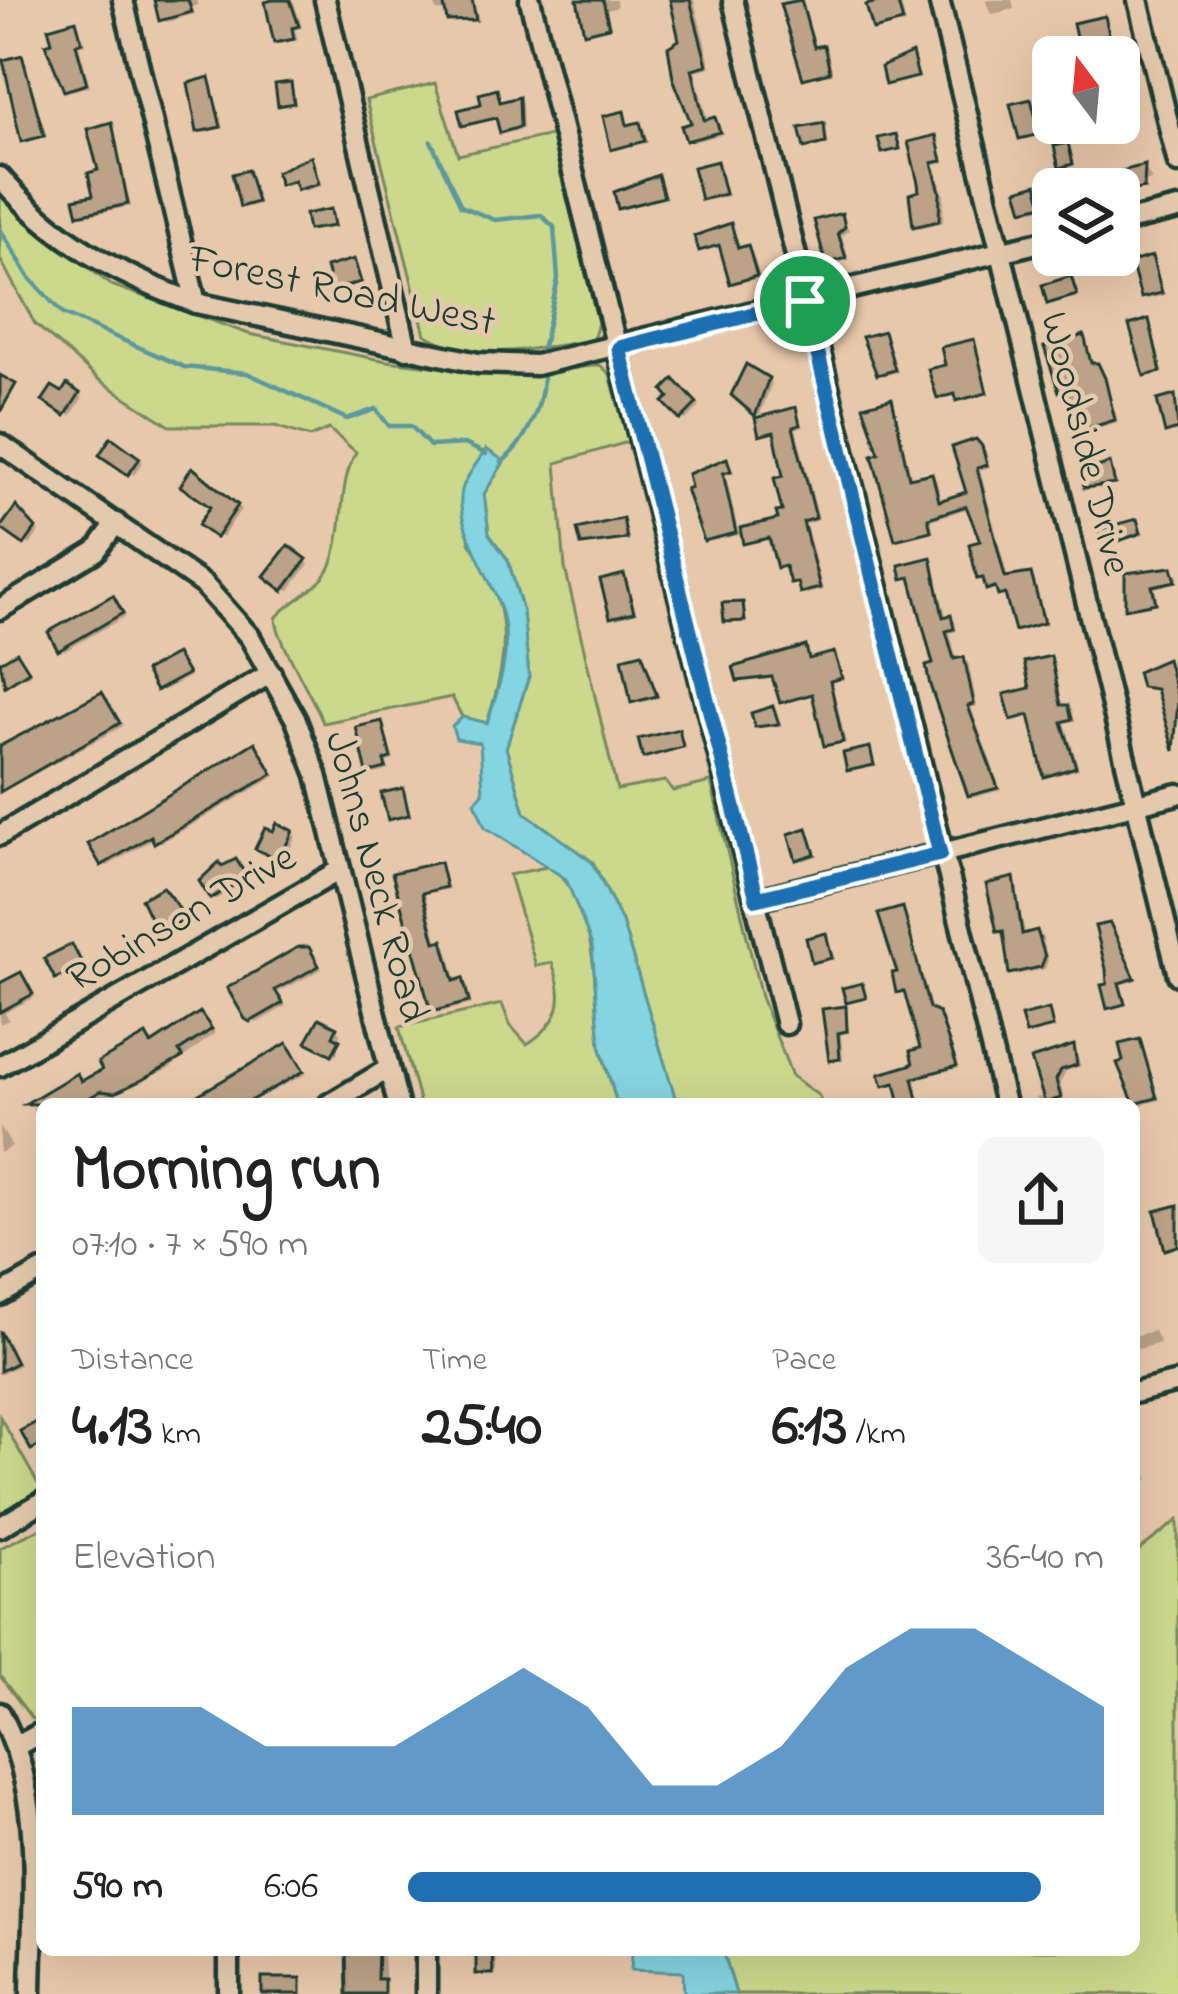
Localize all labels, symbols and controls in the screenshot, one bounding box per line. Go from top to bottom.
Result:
north arrow [1032,36,1140,144]
map controls [1032,36,1140,276]
button: layers [1032,168,1140,276]
street label: Forest Road West [182,230,501,354]
pin [754,250,856,352]
icon: arrive [772,268,838,334]
street label: Woodside Drive [1022,306,1146,582]
street label: Johns Neck Road [307,724,443,1030]
street label: Robinson Drive [56,828,308,1010]
text: Morning run [72,1124,381,1220]
button: share [978,1137,1104,1263]
text: 07:10 · 7 × 590 m [72,1217,308,1274]
text: Distance [72,1337,194,1385]
text: Time [422,1337,487,1385]
text: Pace [772,1337,836,1385]
text: 4.13 [72,1385,153,1472]
text: 25:40 [422,1385,542,1472]
text: 6:13 [772,1385,847,1472]
text: km [153,1411,201,1459]
text: /km [847,1411,906,1459]
text: Elevation [72,1530,215,1587]
text: 36–40 m [987,1530,1104,1587]
text: 590 m [72,1859,163,1916]
text: 6:06 [264,1859,318,1916]

